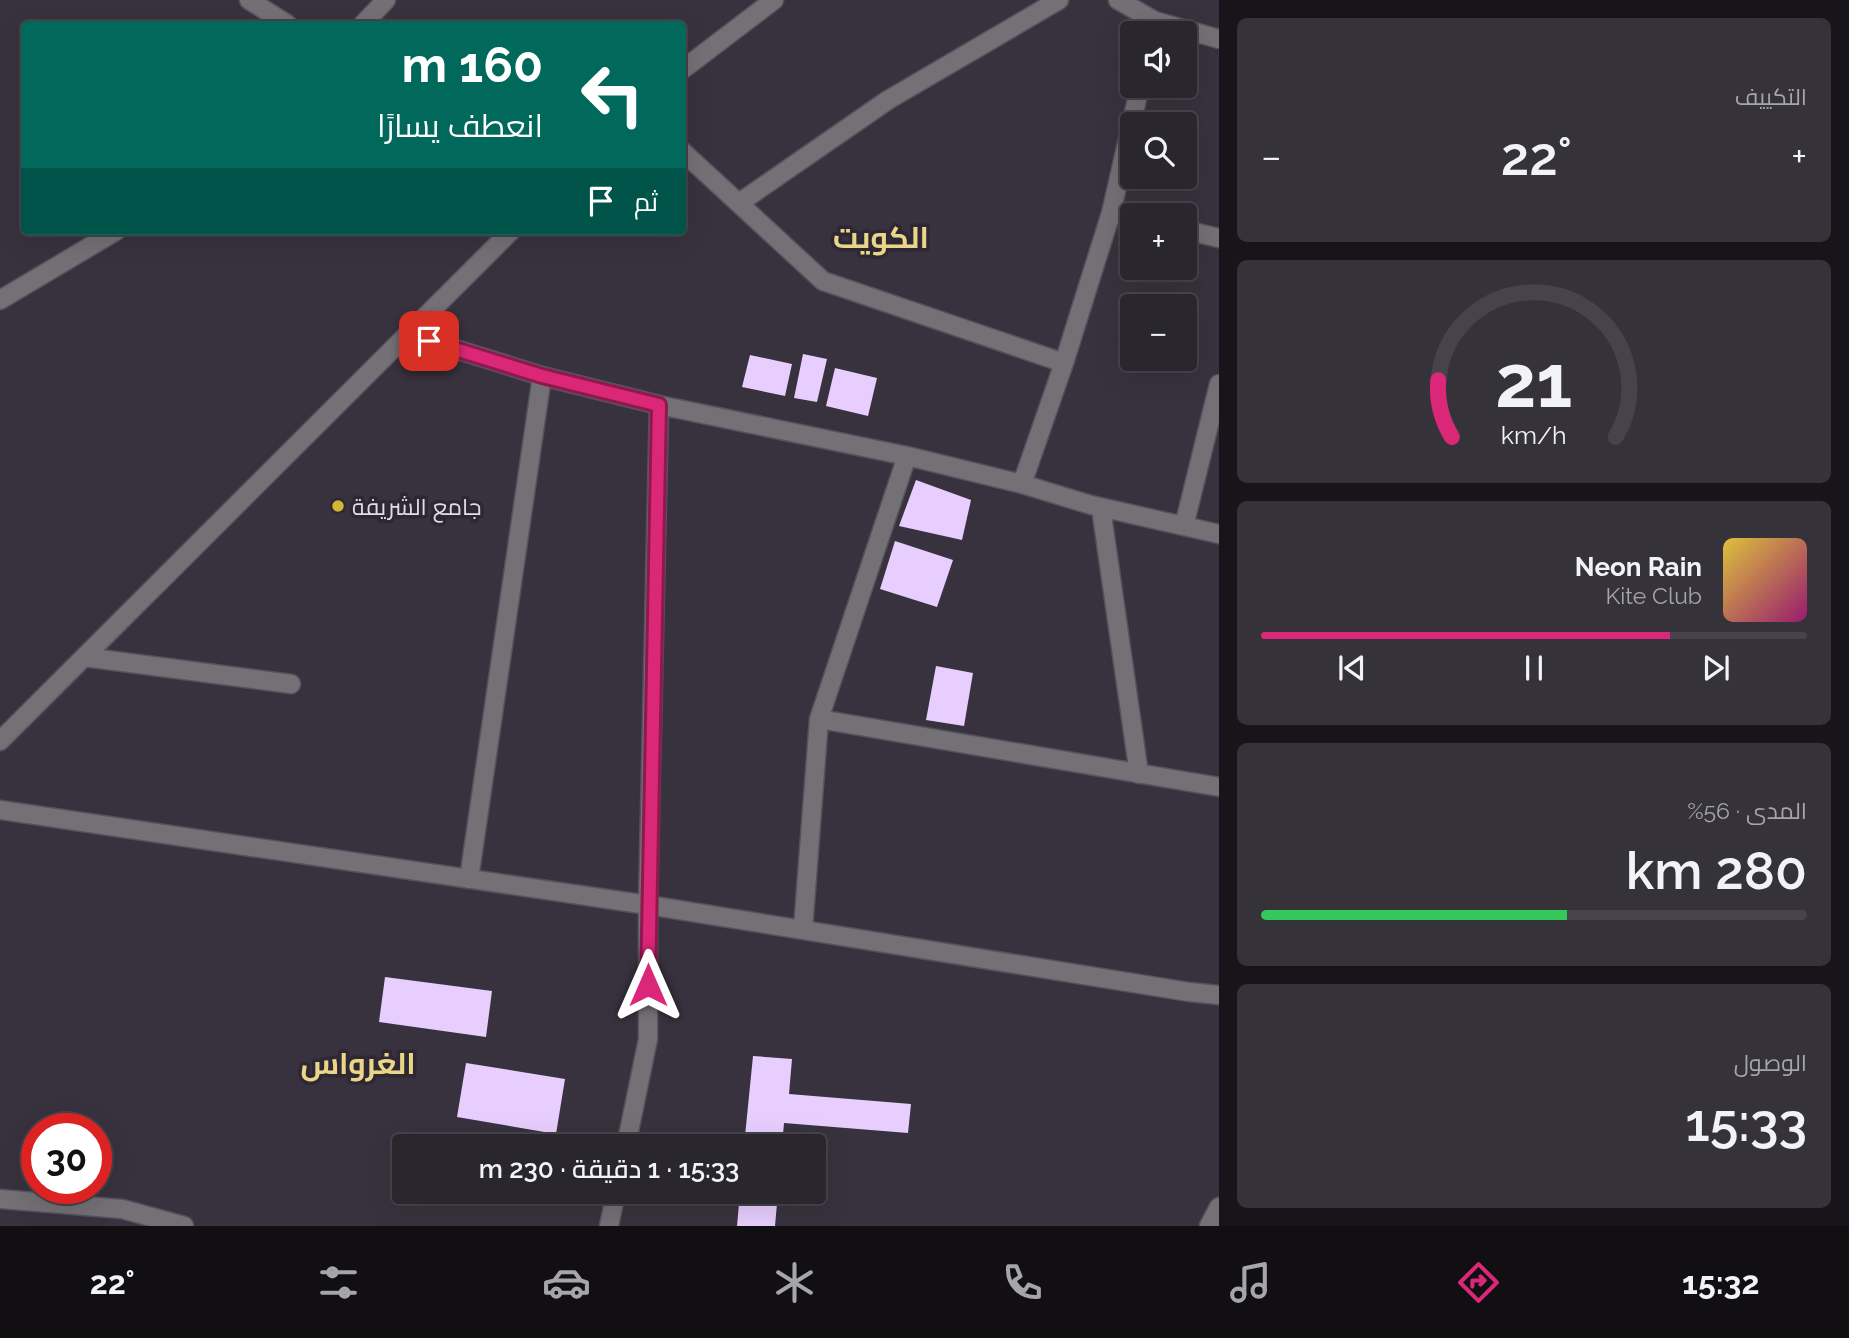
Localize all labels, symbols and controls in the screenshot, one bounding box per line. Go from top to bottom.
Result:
map controls [1120,21,1197,371]
button: sound [1120,21,1197,98]
text: 160 m [402,36,543,93]
icon: left [567,49,658,140]
text: التكييف [1735,83,1807,110]
text: انعطف يسارًا [377,107,543,144]
button: search [1120,112,1197,189]
text: 22° [1501,126,1572,187]
text: − [1261,134,1281,179]
text: + [1791,134,1807,179]
icon: arrive [582,182,620,220]
text: ثم [634,187,658,217]
button: + [1120,203,1197,280]
district label: الكويت [833,220,929,256]
button: − [1120,294,1197,371]
pin [399,311,459,371]
icon: arrive [410,322,448,360]
text: 21 [1495,340,1573,425]
text: km/h [1501,420,1567,450]
place label: جامع الشريفة [352,493,481,523]
marker: جامع الشريفة [330,498,346,514]
text: Neon Rain [1575,552,1702,582]
text: Kite Club [1605,582,1702,609]
icon: previous [1333,649,1371,687]
icon: pause [1515,649,1553,687]
icon: next [1697,649,1735,687]
text: المدى · 56% [1687,797,1807,824]
text: 280 km [1626,840,1807,901]
position arrow [611,948,685,1022]
district label: الغرواس [300,1046,416,1082]
text: الوصول [1734,1049,1807,1076]
text: 15:33 [1685,1092,1807,1153]
speed limit sign: 30 [21,1113,112,1204]
text: 15:33 · 1 دقيقة · 230 m [479,1154,739,1184]
icon: filters [314,1258,363,1307]
icon: car [542,1258,591,1307]
icon: climate [770,1258,819,1307]
icon: phone [998,1258,1047,1307]
icon: music [1226,1258,1275,1307]
icon: directions [1454,1258,1503,1307]
text: 22° [90,1264,135,1301]
text: 15:32 [1682,1264,1759,1301]

